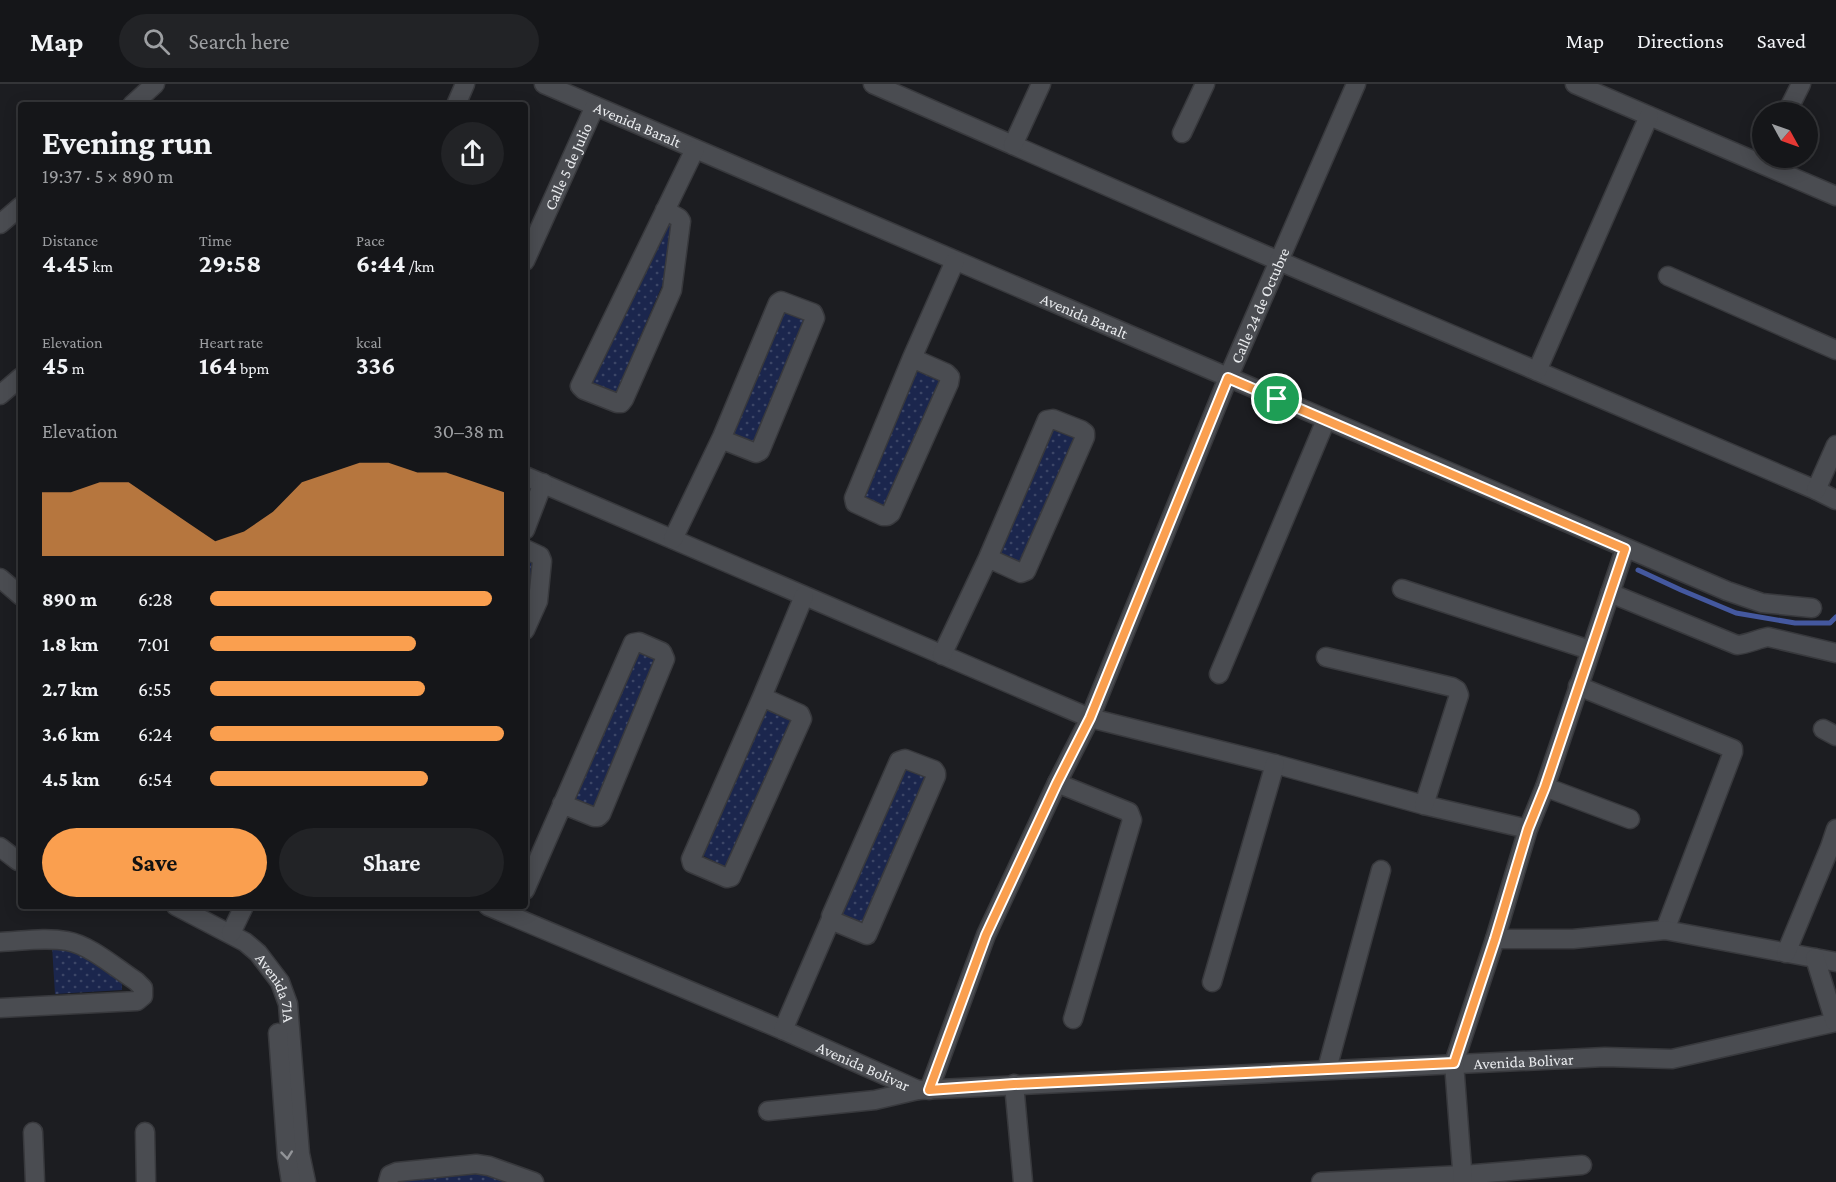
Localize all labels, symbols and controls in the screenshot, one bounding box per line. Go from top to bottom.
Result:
search box [119,14,539,68]
icon: search [140,25,173,58]
text: Map [30,26,83,57]
text: Search here [188,29,289,54]
text: Map [1566,29,1604,53]
text: Directions [1637,29,1724,53]
text: Saved [1757,29,1806,53]
street label: Avenida Baralt [591,98,684,151]
north arrow [1752,102,1818,168]
map controls [1752,102,1818,168]
street label: Calle 5 de Julio [541,120,595,213]
button: share [441,122,504,185]
text: Evening run [42,124,212,161]
text: 19:37 · 5 × 890 m [42,165,174,187]
text: Distance [42,232,98,249]
text: Time [199,232,232,249]
text: Pace [356,232,385,249]
street label: Calle 24 de Octubre [1228,245,1293,366]
text: 4.45 [42,249,90,278]
text: 29:58 [199,249,261,278]
text: 6:44 [356,249,405,278]
text: km [90,258,113,275]
text: /km [405,258,435,275]
street label: Avenida Baralt [1038,290,1131,343]
text: Elevation [42,334,103,351]
text: Heart rate [199,334,263,351]
text: kcal [356,334,382,351]
text: 45 [42,351,69,380]
text: 164 [199,351,237,380]
text: 336 [356,351,395,380]
text: m [69,360,85,377]
text: bpm [237,360,269,377]
pin [1251,373,1302,424]
icon: arrive [1260,382,1293,415]
text: Elevation [42,420,118,442]
text: 30–38 m [433,420,504,442]
text: 890 m [42,588,97,610]
text: 6:28 [138,588,173,610]
text: 1.8 km [42,633,98,655]
text: 7:01 [138,633,169,655]
text: 2.7 km [42,678,99,700]
text: 6:55 [138,678,171,700]
text: 3.6 km [42,723,100,745]
text: 6:24 [138,723,172,745]
text: 4.5 km [42,768,100,790]
text: 6:54 [138,768,172,790]
button: Save [42,828,267,897]
button: Share [279,828,504,897]
street label: Avenida 71A [252,950,298,1024]
street label: Avenida Bolivar [814,1038,913,1094]
street label: Avenida Bolivar [1473,1051,1574,1072]
one-way arrow [280,1151,293,1160]

